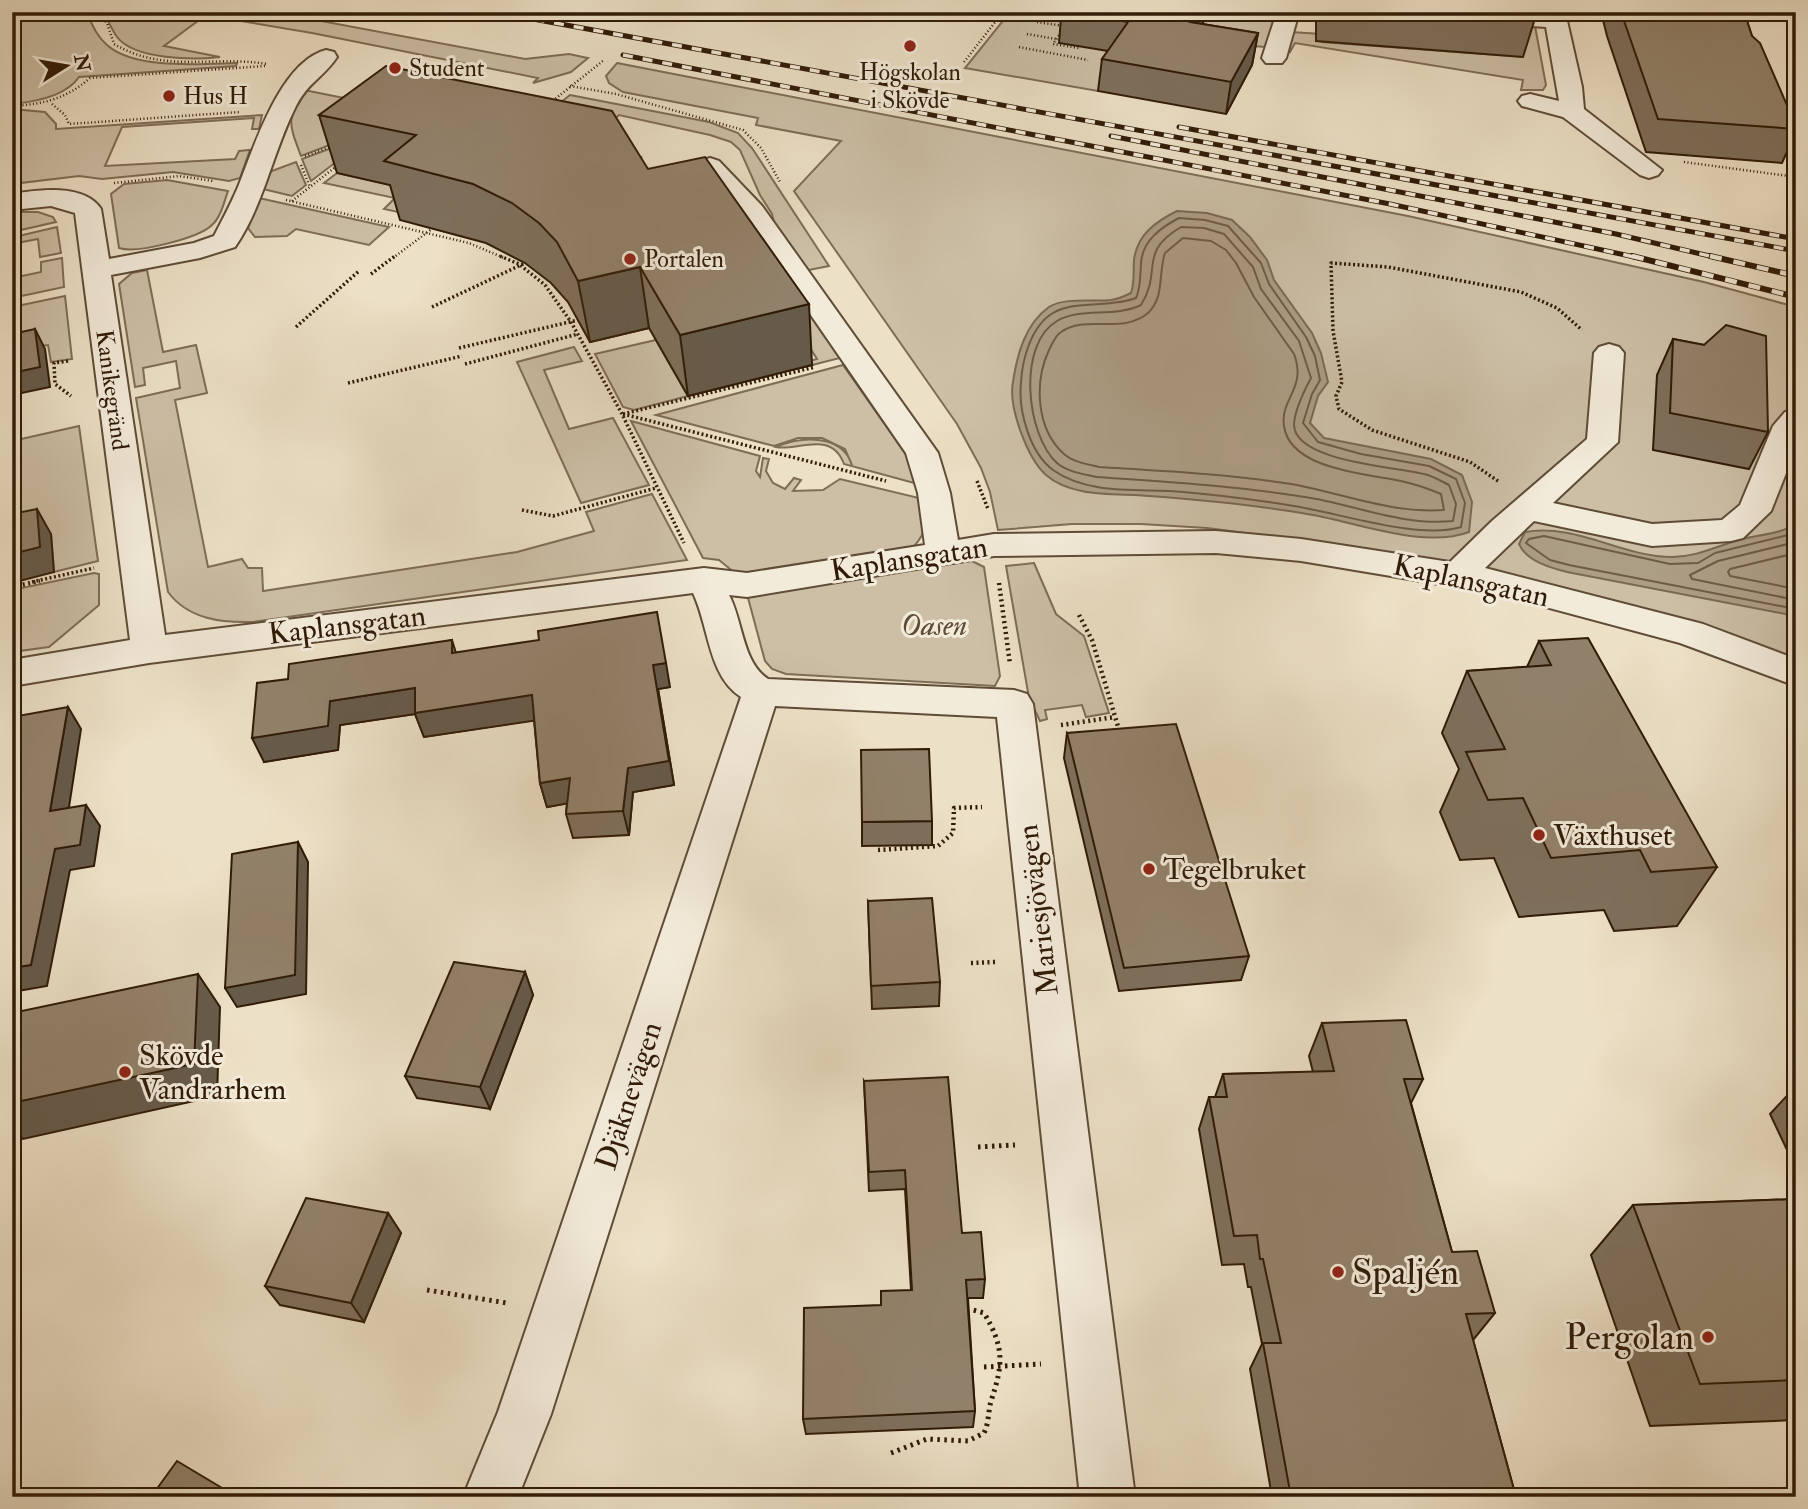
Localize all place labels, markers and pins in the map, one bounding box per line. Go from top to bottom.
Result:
marker: Högskolan i Skövde [902,38,918,54]
place label: Student [409,53,485,84]
place label: Högskolan i Skövde [859,57,961,116]
marker: Student [387,60,403,76]
place label: Hus H [183,81,248,112]
marker: Hus H [161,88,177,104]
place label: Portalen [644,244,724,275]
marker: Portalen [622,251,638,267]
place label: Växthuset [1553,817,1673,854]
marker: Växthuset [1531,827,1547,843]
place label: Tegelbruket [1163,851,1307,888]
marker: Tegelbruket [1141,861,1157,877]
place label: Skövde Vandrarhem [139,1037,286,1108]
marker: Skövde Vandrarhem [117,1064,133,1080]
place label: Spaljén [1352,1249,1459,1296]
marker: Spaljén [1330,1264,1346,1280]
place label: Pergolan [1565,1314,1694,1361]
marker: Pergolan [1700,1329,1716,1345]

